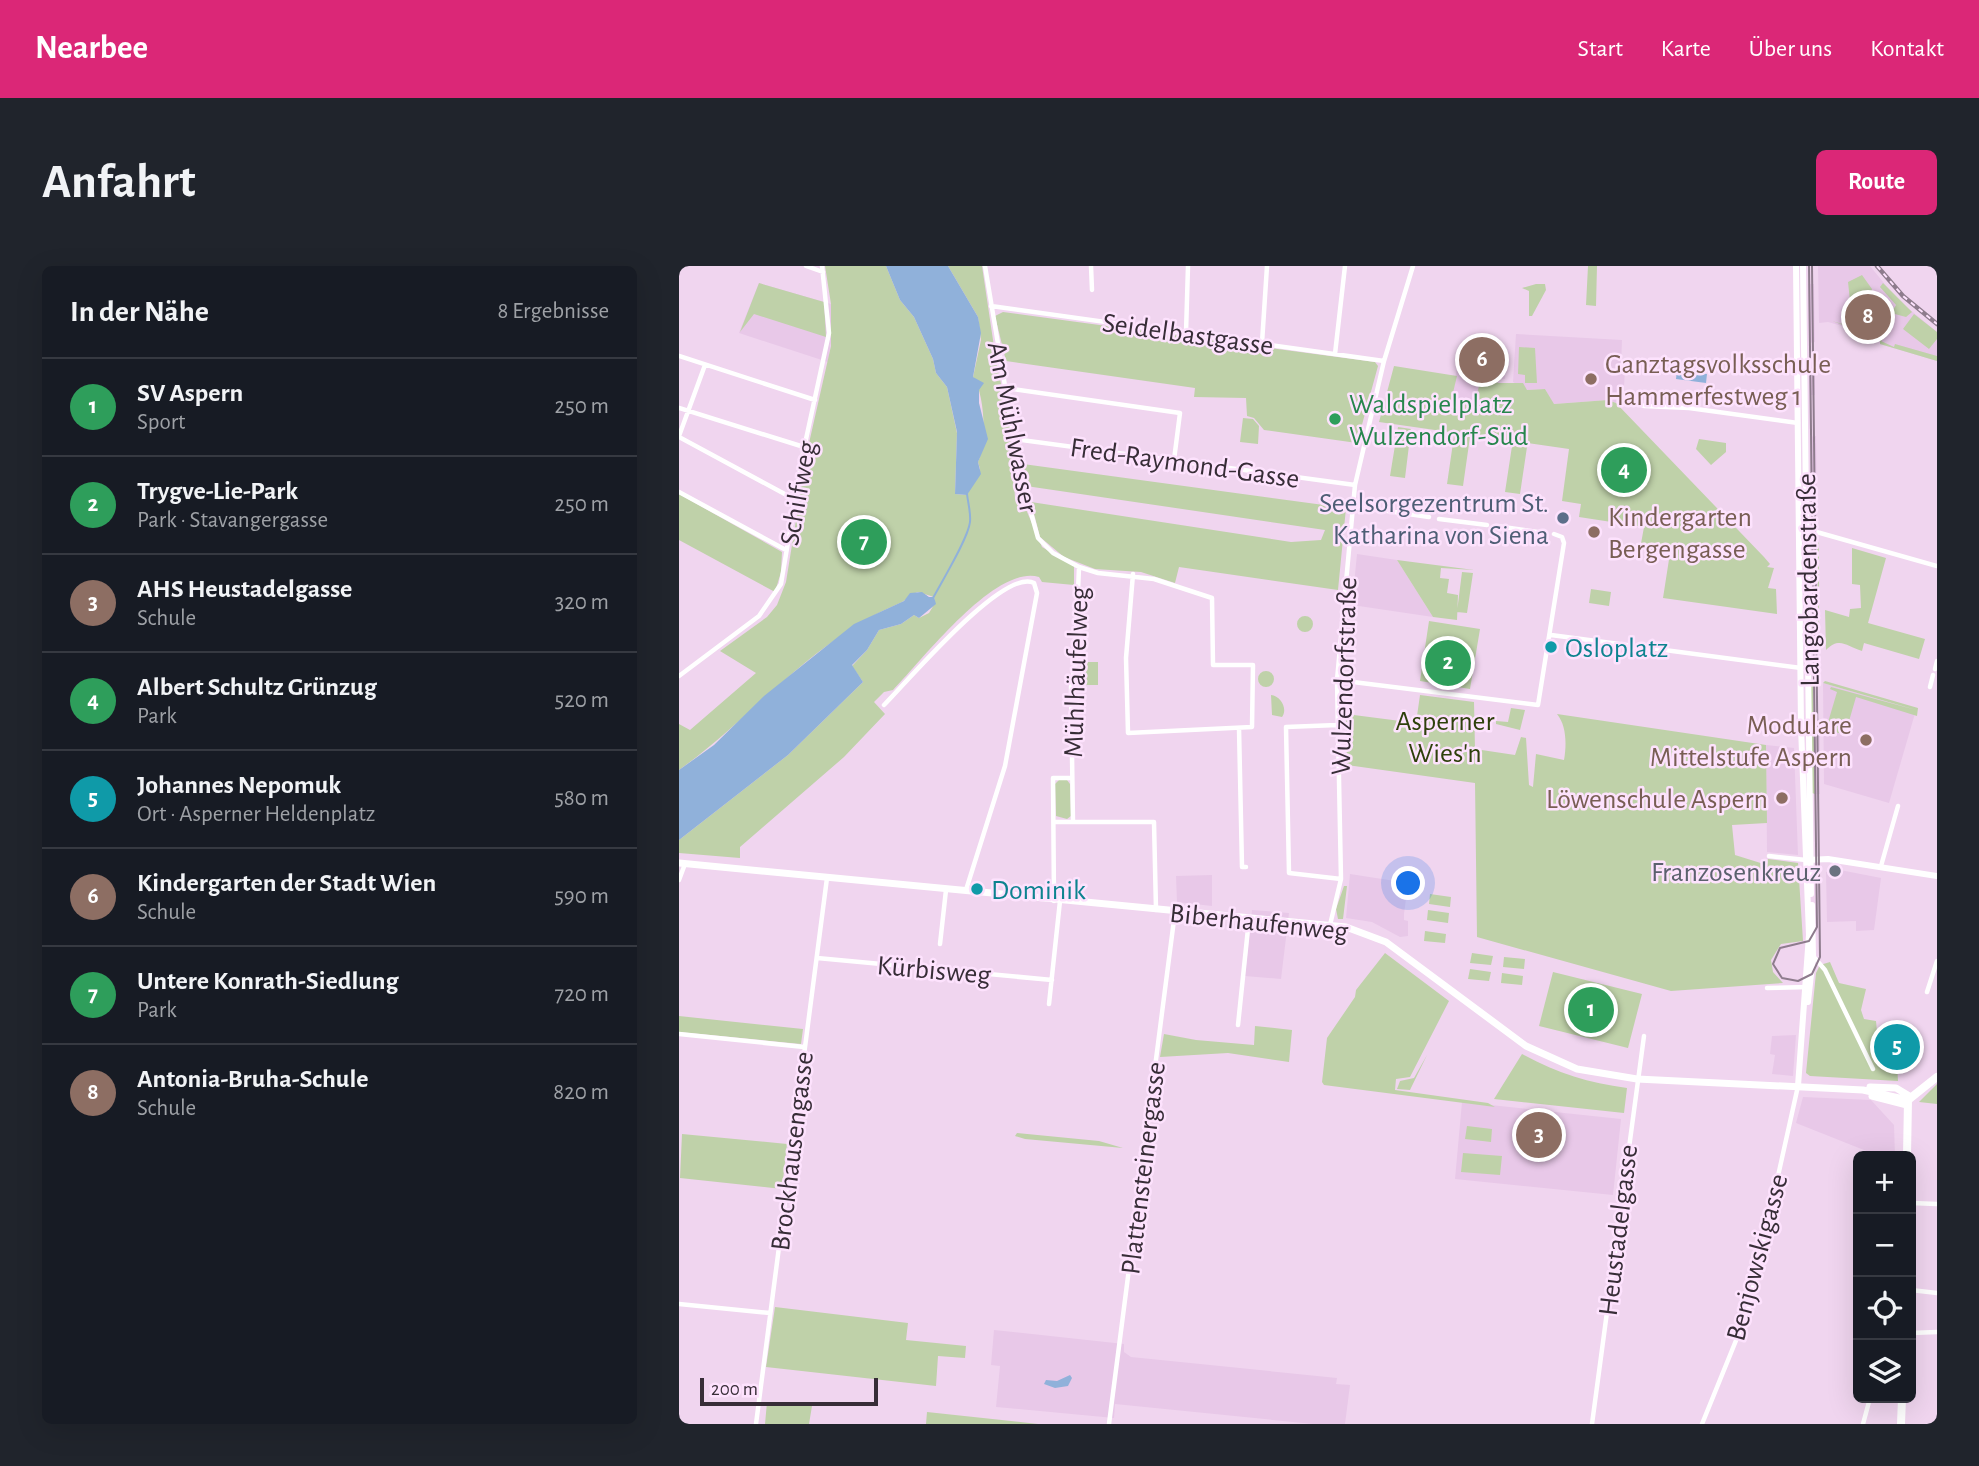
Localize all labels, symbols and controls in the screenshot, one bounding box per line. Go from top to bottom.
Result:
text: Nearbee [35,32,148,65]
text: Start [1578,37,1623,61]
text: Karte [1661,37,1711,61]
text: Über uns [1749,37,1832,61]
text: Kontakt [1870,37,1944,61]
button: Route [1816,150,1937,215]
text: Anfahrt [42,158,196,207]
pin: 8 [1845,291,1891,343]
text: In der Nähe [70,297,209,327]
text: 8 Ergebnisse [498,300,609,323]
street label: Seidelbastgasse [1100,309,1275,361]
pin: 6 [1459,334,1505,386]
street label: Am Mühlwasser [982,339,1042,516]
place label: Ganztagsvolksschule Hammerfestweg 1 [1605,351,1831,411]
marker: Ganztagsvolksschule Hammerfestweg 1 [1583,371,1599,387]
text: SV Aspern [137,380,243,406]
place label: Waldspielplatz Wulzendorf-Süd [1349,391,1528,451]
text: 1 [89,395,97,418]
text: 250 m [555,395,609,418]
text: Sport [137,411,185,434]
marker: Waldspielplatz Wulzendorf-Süd [1327,411,1343,427]
street label: Fred-Raymond-Gasse [1068,434,1301,494]
street label: Schilfweg [776,439,822,548]
pin: 4 [1601,444,1647,496]
street label: Langobardenstraße [1793,473,1825,687]
text: Trygve-Lie-Park [137,478,298,504]
place label: Seelsorgezentrum St. Katharina von Siena [1319,490,1549,550]
text: 2 [88,493,98,516]
text: 250 m [555,493,609,516]
place label: Kindergarten Bergengasse [1608,504,1752,564]
text: Park · Stavangergasse [137,509,328,532]
marker: Seelsorgezentrum St. Katharina von Siena [1555,510,1571,526]
pin: 7 [841,516,887,568]
marker: Kindergarten Bergengasse [1586,524,1602,540]
text: AHS Heustadelgasse [137,576,352,602]
street label: Wulzendorfstraße [1328,577,1362,776]
street label: Mühlhäufelweg [1060,586,1094,758]
text: 3 [88,591,98,614]
text: 320 m [555,591,609,614]
text: Schule [137,607,196,630]
place label: Osloplatz [1565,635,1668,663]
pin: 2 [1425,637,1471,689]
marker: Osloplatz [1543,639,1559,655]
text: Albert Schultz Grünzug [137,674,377,700]
text: 4 [87,689,99,712]
text: 520 m [555,689,609,712]
text: Park [137,705,177,728]
park label: Asperner Wies'n [1395,708,1495,768]
place label: Modulare Mittelstufe Aspern [1650,712,1852,772]
marker: Modulare Mittelstufe Aspern [1858,732,1874,748]
text: Johannes Nepomuk [137,772,341,798]
place label: Löwenschule Aspern [1546,786,1768,814]
text: 5 [88,787,98,810]
text: 580 m [554,787,609,810]
marker: Löwenschule Aspern [1774,790,1790,806]
text: Ort · Asperner Heldenplatz [137,803,375,826]
place label: Franzosenkreuz [1651,859,1821,887]
marker: Franzosenkreuz [1827,863,1843,879]
your location [1391,866,1425,900]
text: Kindergarten der Stadt Wien [137,870,436,896]
place label: Dominik [991,877,1086,905]
marker: Dominik [969,881,985,897]
text: 6 [87,885,99,908]
text: 590 m [554,885,609,908]
street label: Biberhaufenweg [1168,900,1350,946]
text: Schule [137,901,196,924]
street label: Kürbisweg [876,952,992,990]
text: Untere Konrath-Siedlung [137,968,398,994]
text: 7 [88,983,98,1006]
text: 720 m [555,983,609,1006]
pin: 1 [1568,984,1614,1036]
text: Park [137,999,177,1022]
pin: 5 [1874,1021,1920,1073]
street label: Brockhausengasse [767,1050,819,1252]
street label: Plattensteinergasse [1117,1060,1171,1276]
text: Antonia-Bruha-Schule [137,1066,369,1092]
text: 8 [87,1081,99,1104]
text: 820 m [553,1081,609,1104]
text: Schule [137,1097,196,1120]
pin: 3 [1516,1109,1562,1161]
street label: Heustadelgasse [1595,1143,1643,1317]
map controls [1853,1151,1916,1403]
button: + [1853,1151,1916,1214]
street label: Benjowskigasse [1722,1171,1794,1344]
button: − [1853,1214,1916,1277]
button: locate [1853,1277,1916,1340]
button: layers [1853,1340,1916,1403]
scale bar [700,1375,879,1407]
text: 200 m [711,1380,758,1399]

